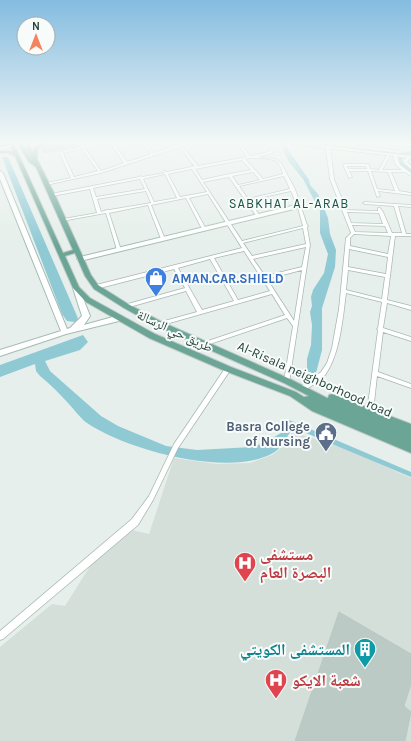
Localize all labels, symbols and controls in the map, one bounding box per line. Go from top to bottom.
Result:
north arrow [16,16,56,56]
text: N [32,20,40,33]
district label: SABKHAT AL-ARAB [229,196,349,211]
shop icon: AMAN.CAR.SHIELD [143,265,169,298]
place label: AMAN.CAR.SHIELD [172,271,284,286]
street label: طريق حي الرسالة [133,307,215,358]
street label: Al-Risala neighborhood road [235,338,395,420]
place label: Basra College of Nursing [226,419,310,449]
public building icon: Basra College of Nursing [313,420,339,453]
place label: مستشفى البصرة العام [260,545,331,584]
hospital icon: مستشفى البصرة العام [232,550,258,583]
building icon: المستشفى الكويتي [352,636,378,669]
place label: المستشفى الكويتي [240,640,350,661]
hospital icon: شعبة الايكو [263,667,289,700]
place label: شعبة الايكو [292,671,361,690]

